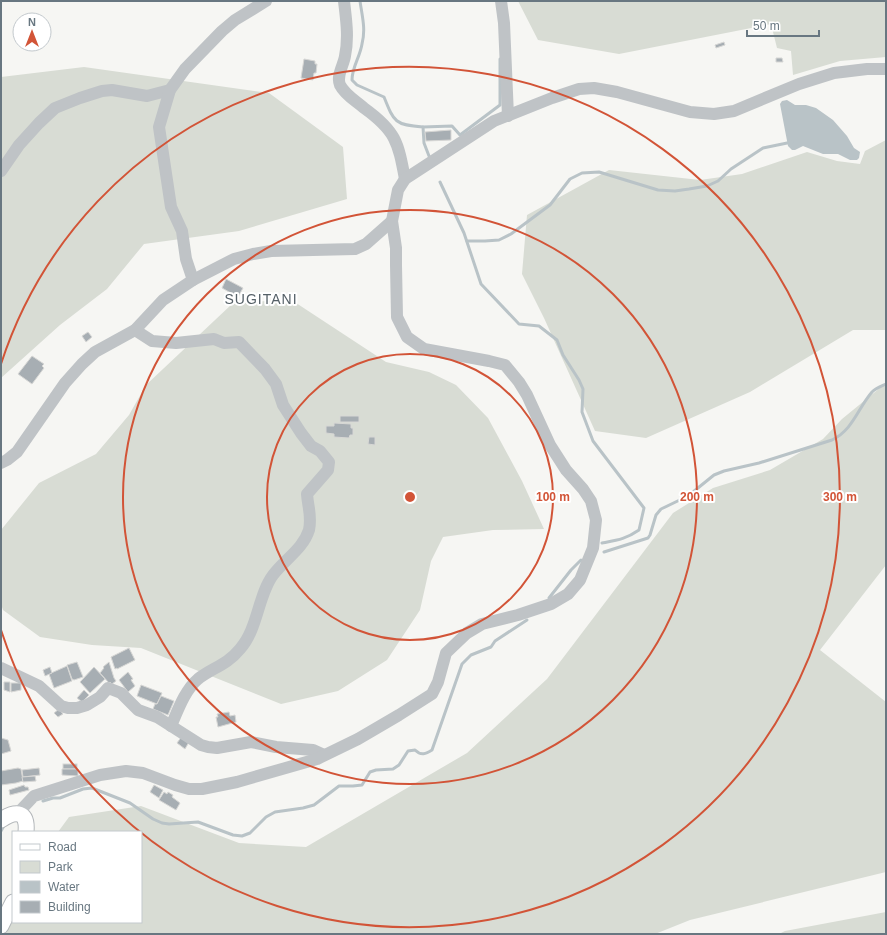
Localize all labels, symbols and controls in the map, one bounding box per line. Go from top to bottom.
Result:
north arrow [12,12,52,52]
scale bar [747,12,819,38]
text: N [28,16,36,28]
text: 50 m [753,19,780,33]
district label: SUGITANI [224,291,298,307]
centre of rings [403,490,417,504]
text: 100 m [536,490,570,504]
text: 200 m [680,490,714,504]
text: 300 m [823,490,857,504]
legend [12,831,142,923]
text: Road [48,840,77,854]
text: Park [48,860,74,874]
text: Water [48,880,80,894]
text: Building [48,900,91,914]

